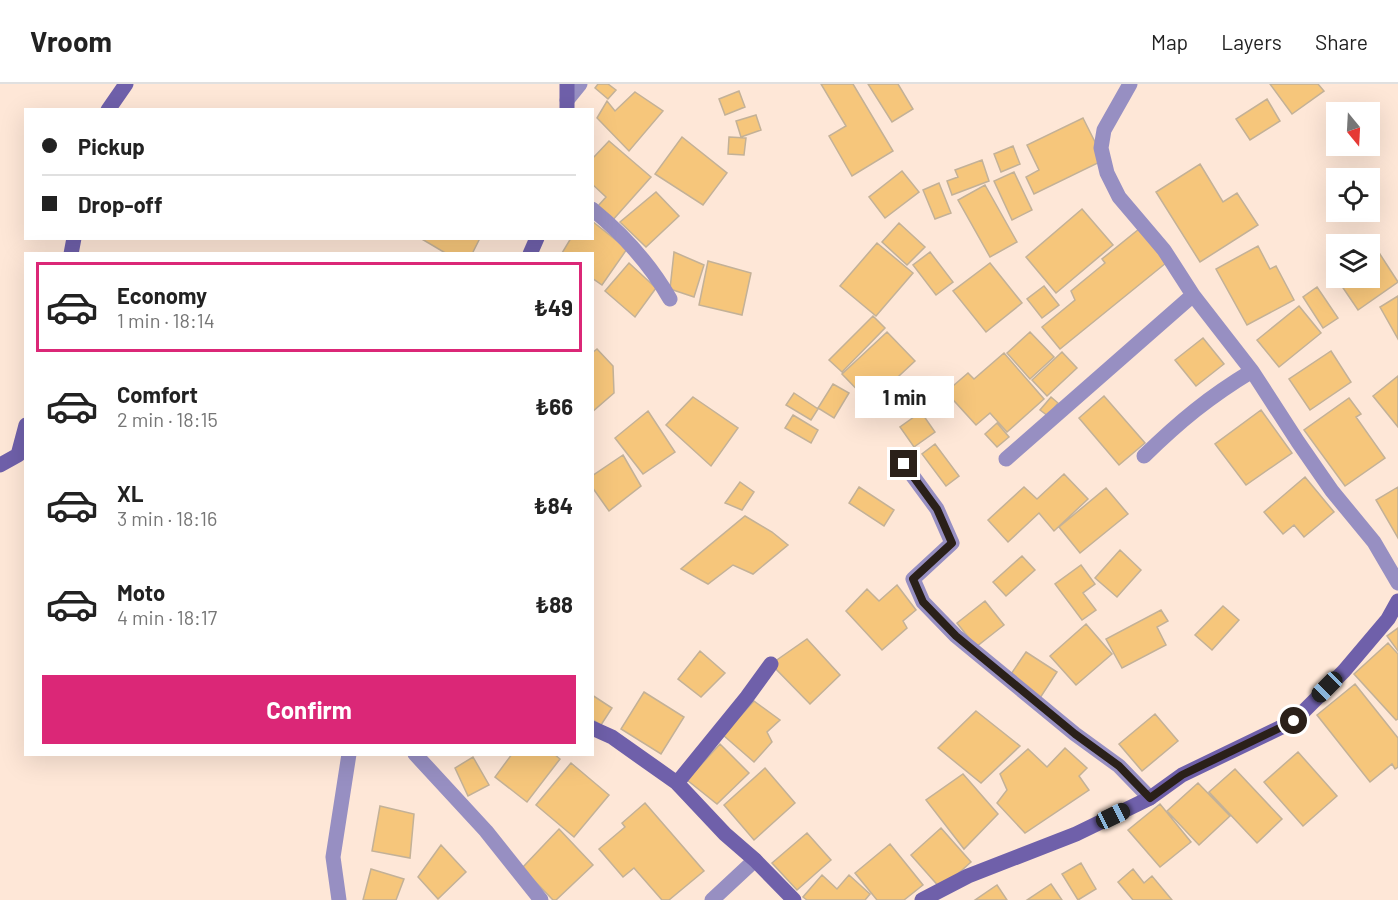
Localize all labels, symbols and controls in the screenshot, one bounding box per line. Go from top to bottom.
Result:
text: Vroom [30,24,112,58]
text: Map [1151,29,1188,54]
text: Layers [1221,29,1282,54]
text: Share [1315,29,1368,54]
north arrow [1326,102,1380,156]
map controls [1326,102,1380,288]
text: Pickup [78,133,145,159]
button: locate [1326,168,1380,222]
text: Drop-off [78,191,162,217]
button: layers [1326,234,1380,288]
icon: car [45,280,99,334]
text: Economy [117,282,207,308]
text: ₺49 [534,294,573,320]
text: 1 min · 18:14 [117,308,215,332]
callout: 1 min [854,377,954,419]
icon: car [45,379,99,433]
text: Comfort [117,381,198,407]
text: 1 min [883,385,926,409]
text: ₺66 [535,393,573,419]
text: 2 min · 18:15 [117,407,218,431]
route end [890,450,917,477]
icon: car [45,478,99,532]
text: XL [117,480,143,506]
text: ₺84 [534,492,573,518]
text: 3 min · 18:16 [117,506,217,530]
icon: car [45,577,99,631]
text: Moto [117,579,165,605]
text: ₺88 [535,591,573,617]
text: 4 min · 18:17 [117,605,217,629]
car [1308,668,1346,706]
button: Confirm [42,675,576,744]
route start [1280,707,1307,734]
car [1093,800,1133,832]

